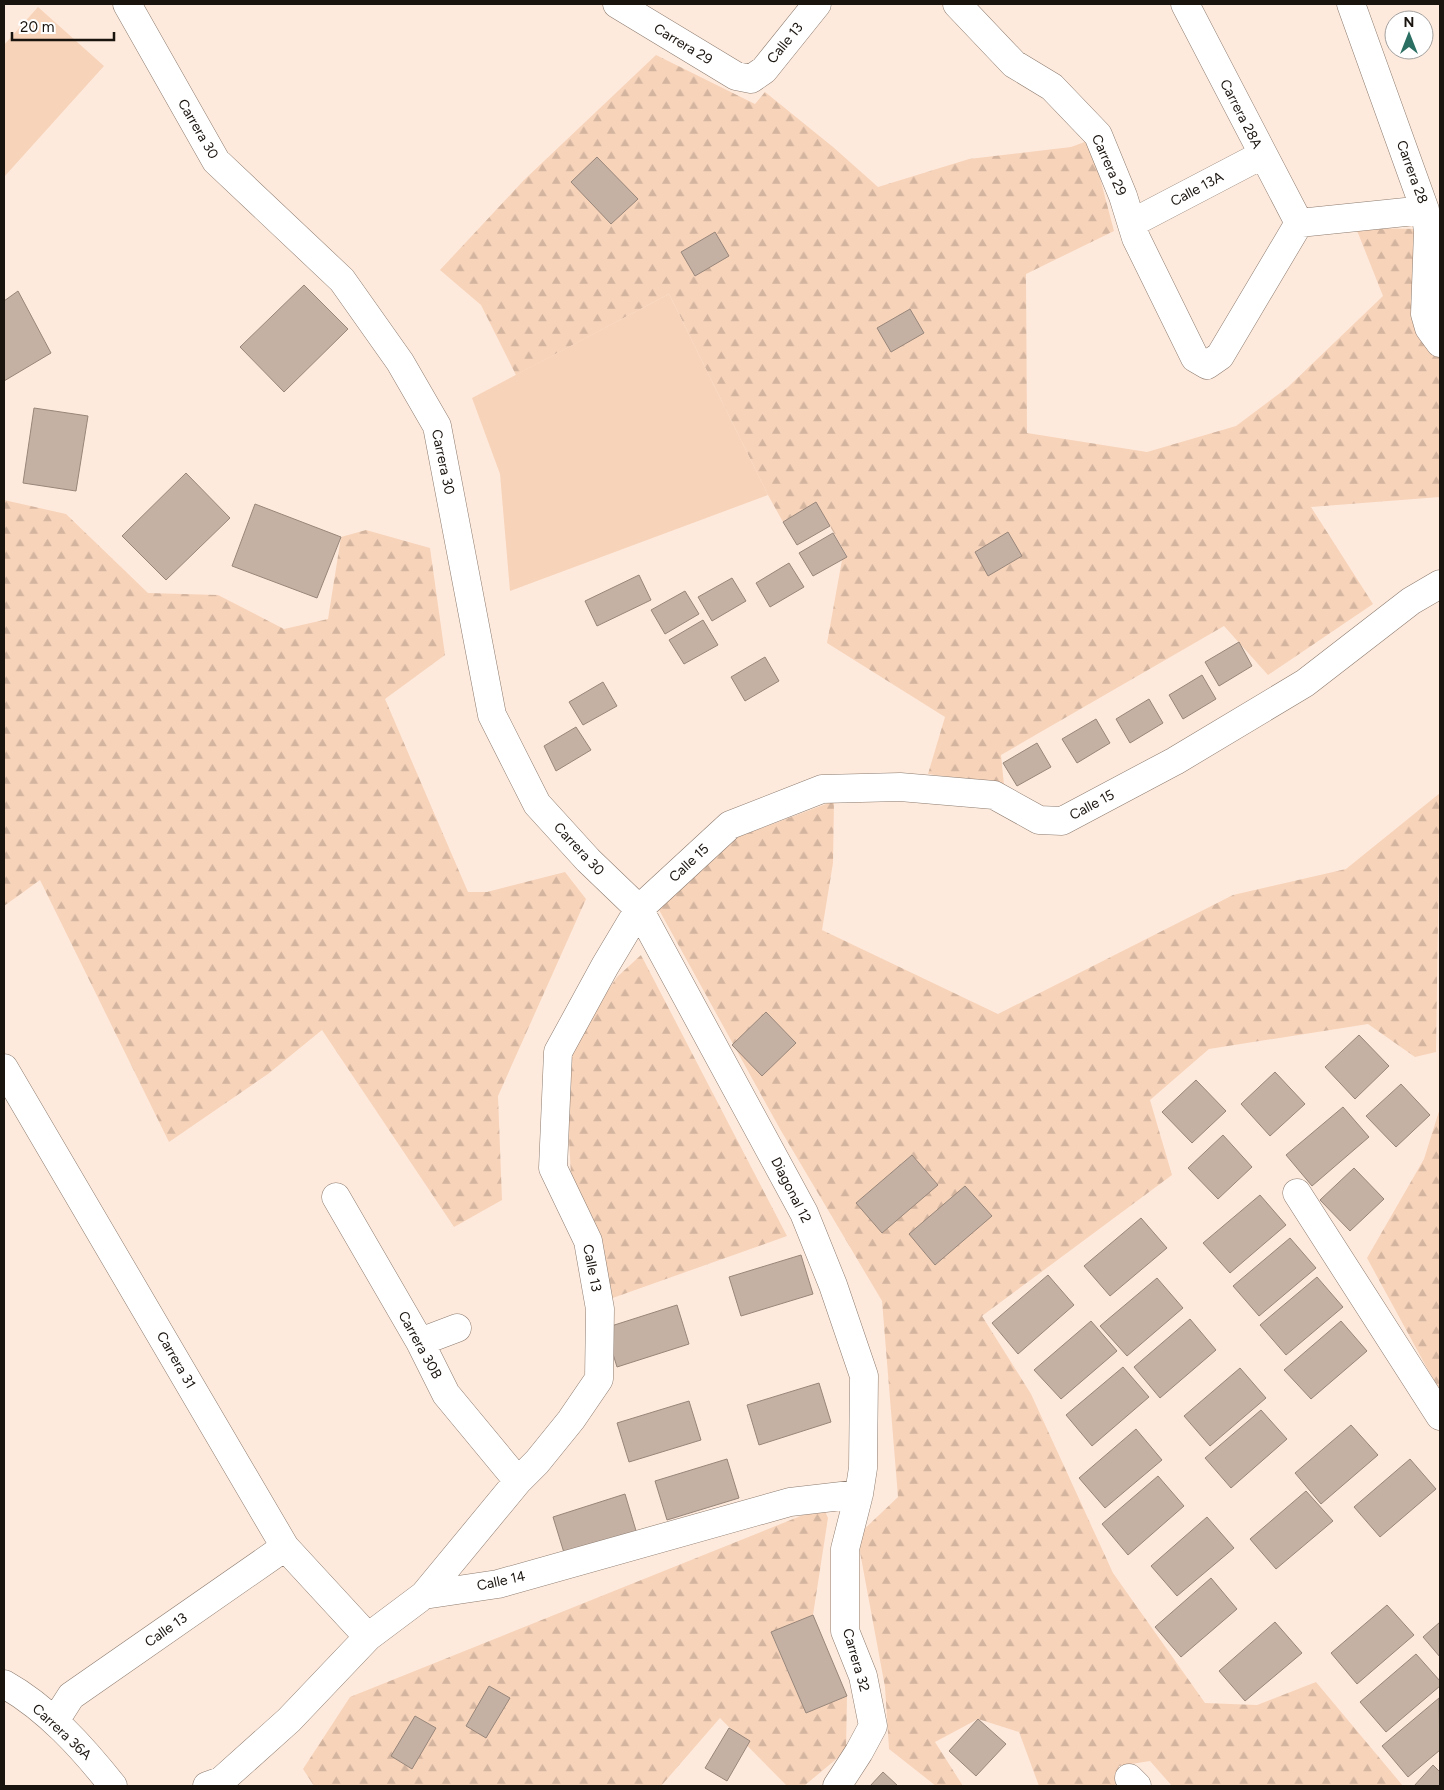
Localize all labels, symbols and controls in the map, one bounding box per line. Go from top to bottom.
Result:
scale bar [12,10,115,42]
north arrow [1384,10,1434,60]
text: N [1404,14,1414,31]
text: 20 m [20,18,54,36]
street label: Calle 13 [763,19,807,67]
street label: Carrera 29 [651,20,715,68]
street label: Carrera 28A [1216,76,1266,152]
street label: Carrera 30 [174,96,222,162]
street label: Carrera 29 [1088,132,1130,198]
street label: Carrera 28 [1393,138,1431,206]
street label: Calle 13A [1168,168,1227,210]
street label: Carrera 30 [428,428,458,496]
street label: Calle 15 [1067,786,1117,824]
street label: Carrera 30 [550,819,608,879]
street label: Calle 15 [666,840,712,886]
street label: Diagonal 12 [767,1154,815,1226]
street label: Calle 13 [579,1243,605,1293]
street label: Carrera 30B [394,1308,446,1382]
street label: Carrera 31 [153,1328,199,1392]
street label: Calle 14 [475,1568,527,1594]
street label: Calle 13 [142,1609,190,1651]
street label: Carrera 32 [839,1626,873,1694]
street label: Carrera 36A [29,1700,95,1764]

